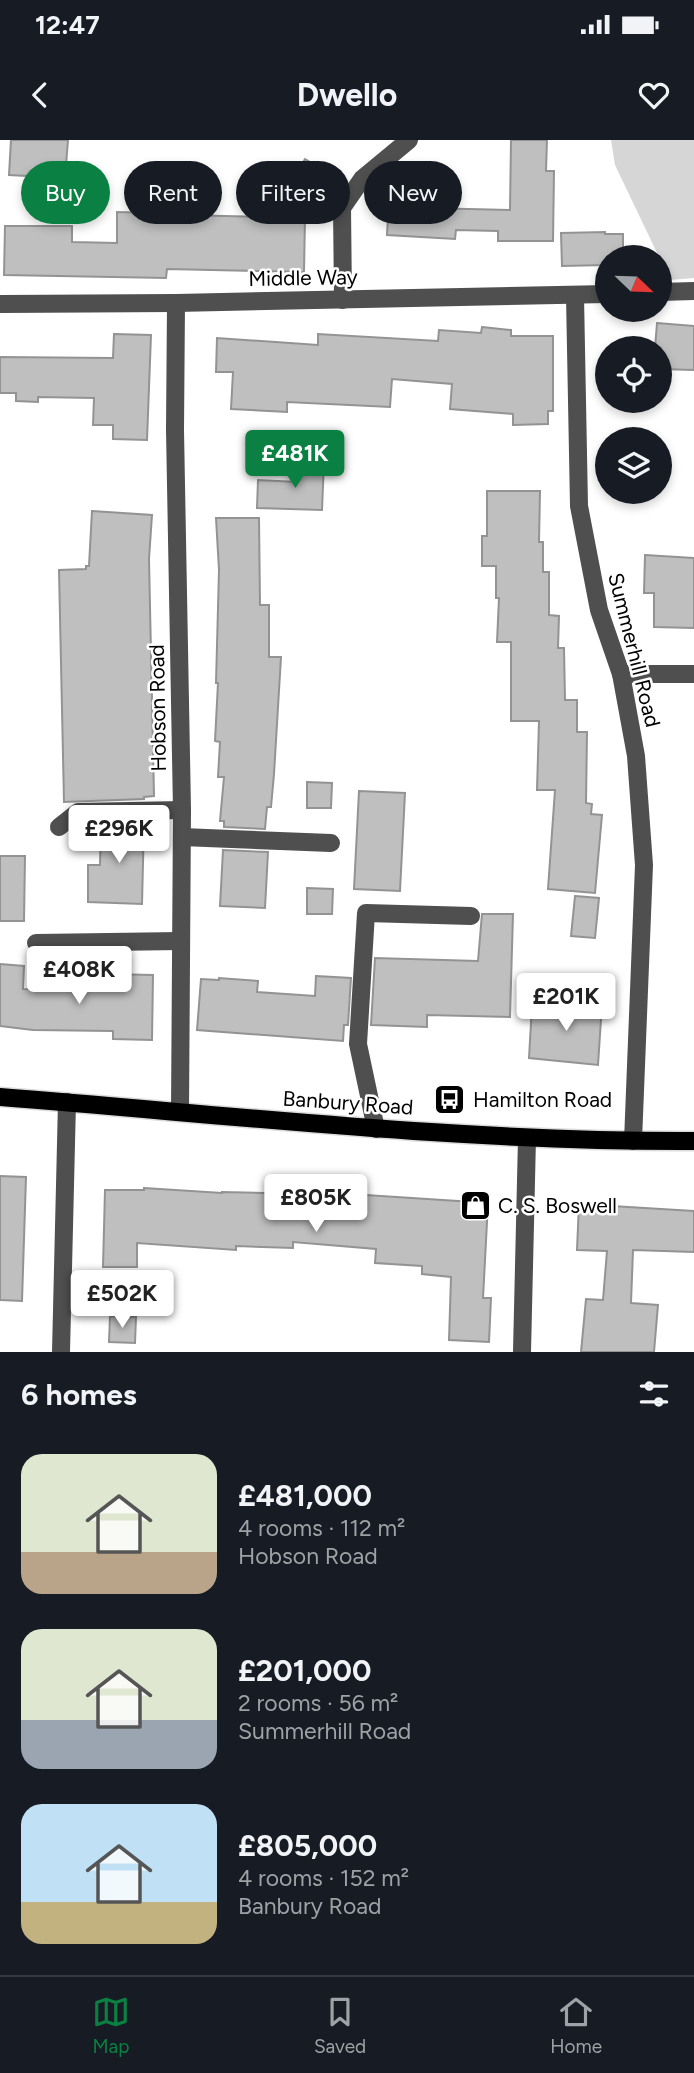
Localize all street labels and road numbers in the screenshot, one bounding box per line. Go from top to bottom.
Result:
street label: Middle Way [248,264,358,291]
street label: Summerhill Road [603,570,666,730]
street label: Hobson Road [144,644,171,772]
street label: Banbury Road [282,1085,414,1120]

